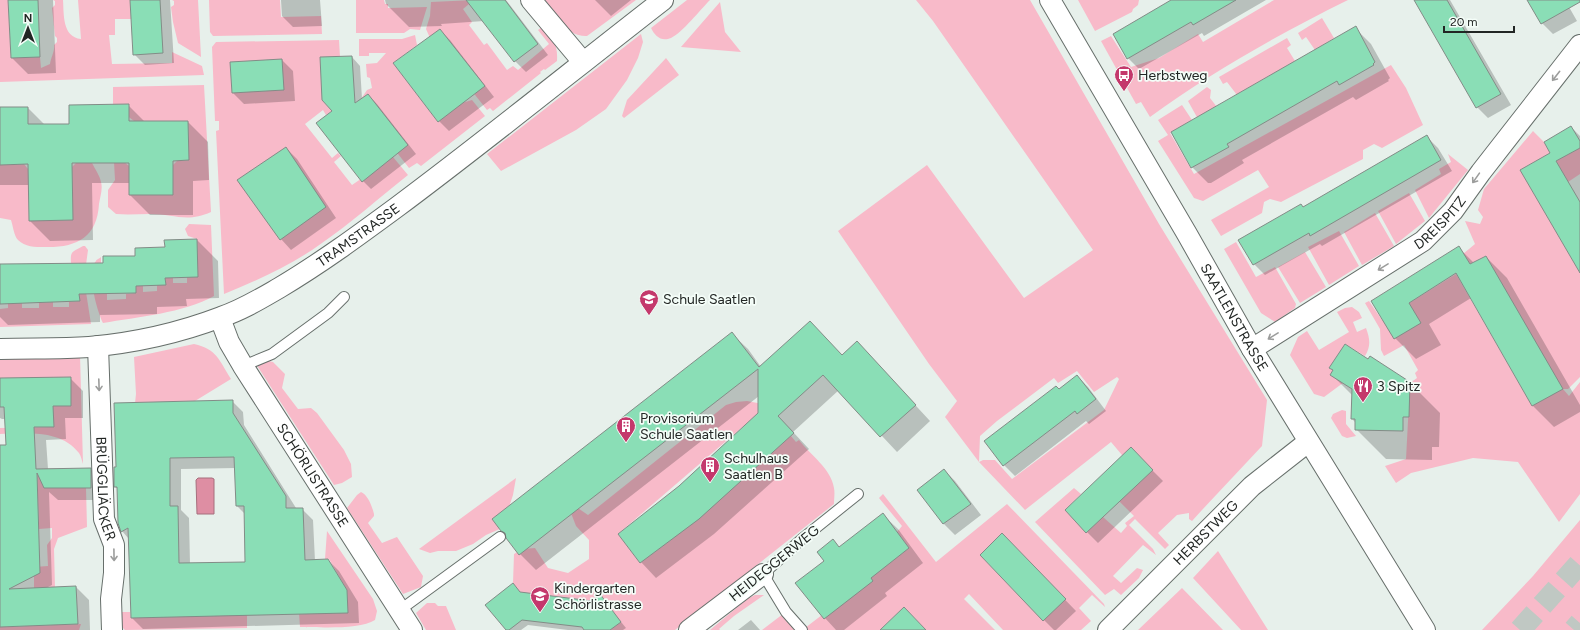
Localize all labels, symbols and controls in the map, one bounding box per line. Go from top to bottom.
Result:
north arrow [8,8,48,48]
scale bar [1444,8,1514,34]
text: N [24,12,32,25]
text: 20 m [1450,15,1478,29]
bus stop icon: Herbstweg [1113,64,1135,92]
place label: Herbstweg [1138,67,1208,84]
one-way arrow [1552,70,1560,81]
one-way arrow [1472,173,1480,184]
street label: DREISPITZ [1411,193,1470,253]
street label: TRAMSTRASSE [314,200,403,271]
street label: SAATLENSTRASSE [1196,261,1272,375]
one-way arrow [1377,263,1389,271]
school or university icon: Schule Saatlen [638,288,660,316]
place label: Schule Saatlen [663,291,756,308]
one-way arrow [1268,332,1279,340]
restaurant icon: 3 Spitz [1352,375,1374,403]
one-way arrow [95,378,103,391]
place label: 3 Spitz [1377,378,1420,395]
place label: Provisorium Schule Saatlen [640,410,733,443]
building icon: Provisorium Schule Saatlen [615,415,637,443]
street label: SCHÖRLISTRASSE [273,420,352,531]
street label: BRÜGGLIÄCKER [92,436,120,543]
place label: Schulhaus Saatlen B [724,450,788,483]
building icon: Schulhaus Saatlen B [699,455,721,483]
street label: HERBSTWEG [1170,497,1242,569]
street label: HEIDEGGERWEG [726,522,823,605]
one-way arrow [110,548,118,561]
place label: Kindergarten Schörlistrasse [554,580,642,613]
school or university icon: Kindergarten Schörlistrasse [529,585,551,613]

